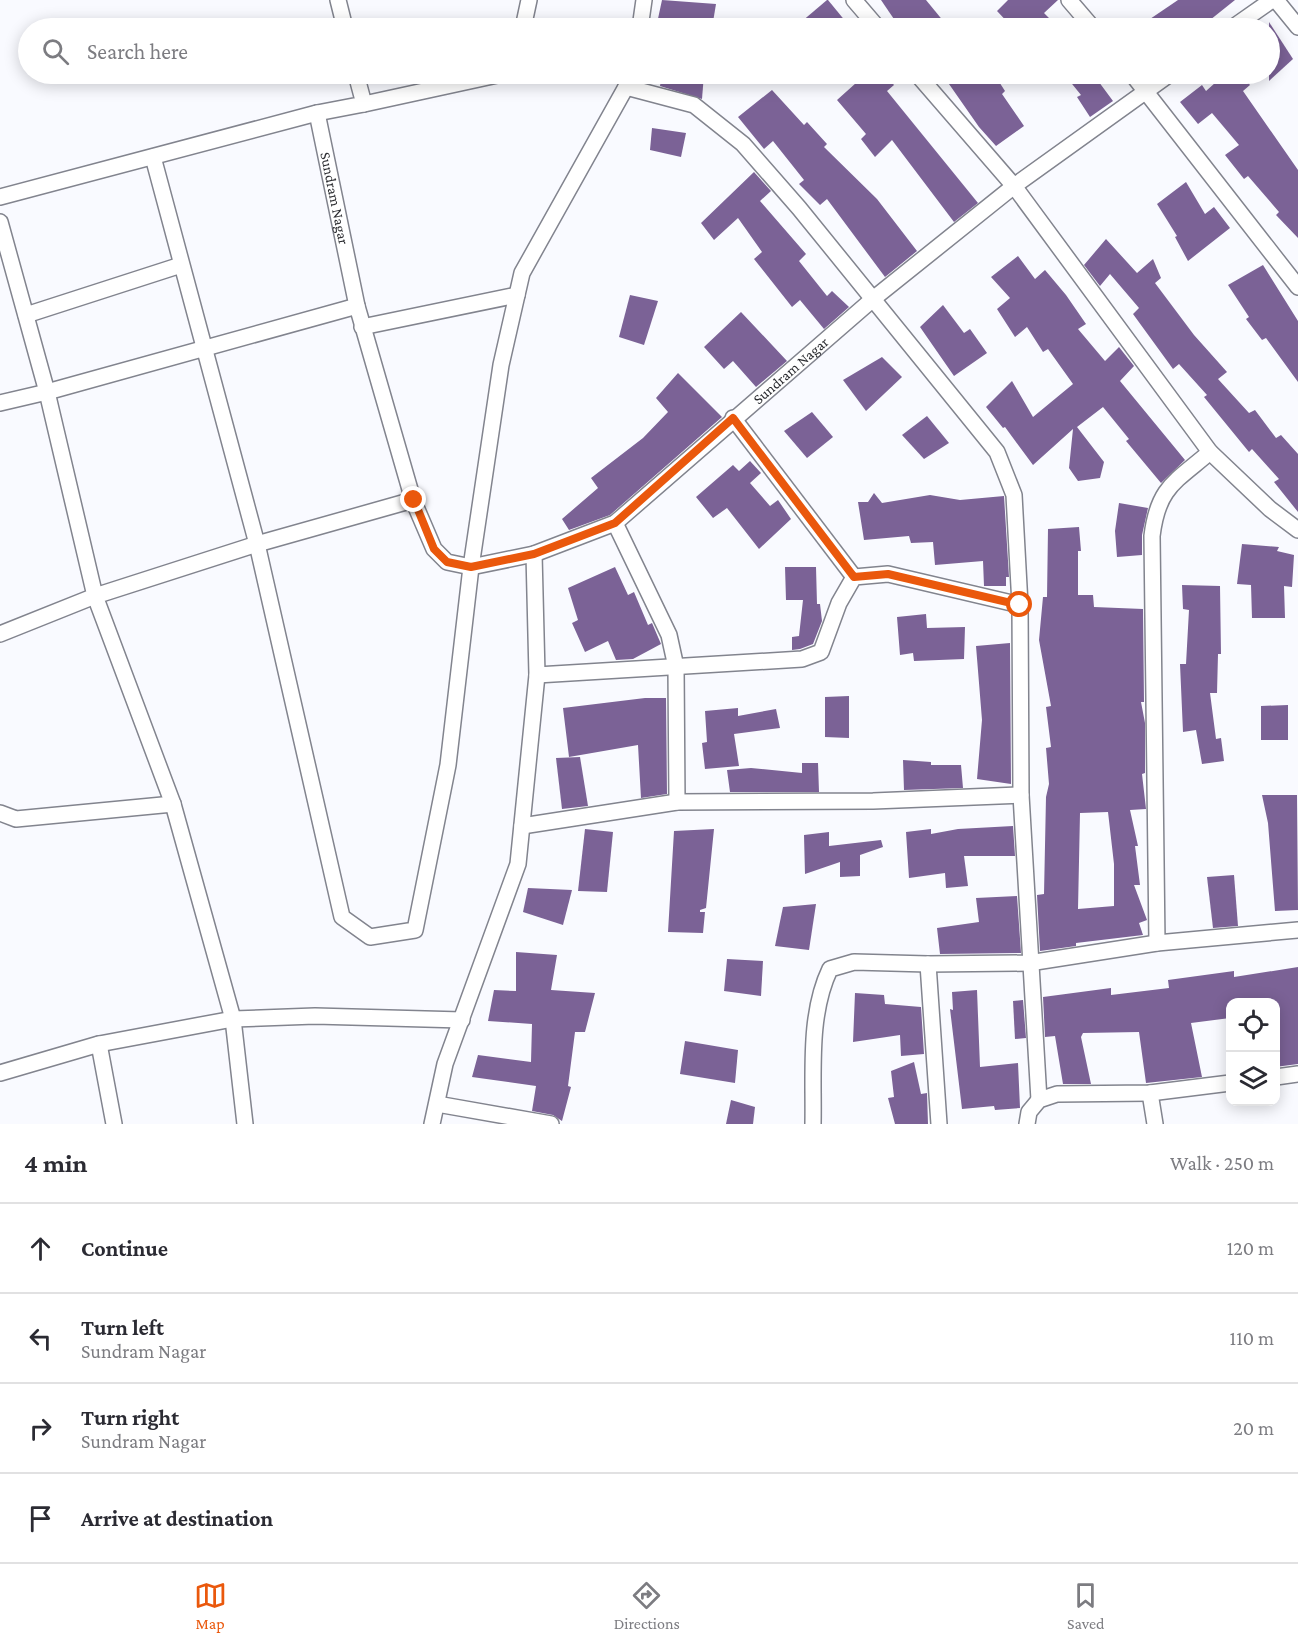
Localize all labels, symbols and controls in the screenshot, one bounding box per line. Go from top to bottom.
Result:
search box [18,18,1280,84]
icon: search [39,35,72,68]
text: Search here [87,39,188,64]
street label: Sundram Nagar [317,151,352,247]
street label: Sundram Nagar [750,333,832,407]
route end [400,486,426,512]
route start [1006,591,1032,617]
map controls [1226,998,1280,1106]
button: locate [1226,998,1280,1052]
button: layers [1226,1052,1280,1106]
text: 4 min [24,1149,88,1178]
text: Walk · 250 m [1170,1152,1274,1174]
icon: ahead [24,1232,57,1265]
text: Continue [81,1236,168,1261]
text: 120 m [1227,1237,1274,1259]
text: Turn left [81,1315,164,1340]
icon: left [24,1322,57,1355]
text: 110 m [1230,1327,1274,1349]
text: Sundram Nagar [81,1340,206,1362]
text: Turn right [81,1405,179,1430]
icon: right [24,1412,57,1445]
text: 20 m [1233,1417,1274,1439]
text: Sundram Nagar [81,1430,206,1452]
icon: arrive [24,1502,57,1535]
text: Arrive at destination [81,1506,273,1531]
tab: Map [194,1579,227,1632]
tab: Directions [614,1579,680,1632]
tab: Saved [1067,1579,1104,1632]

